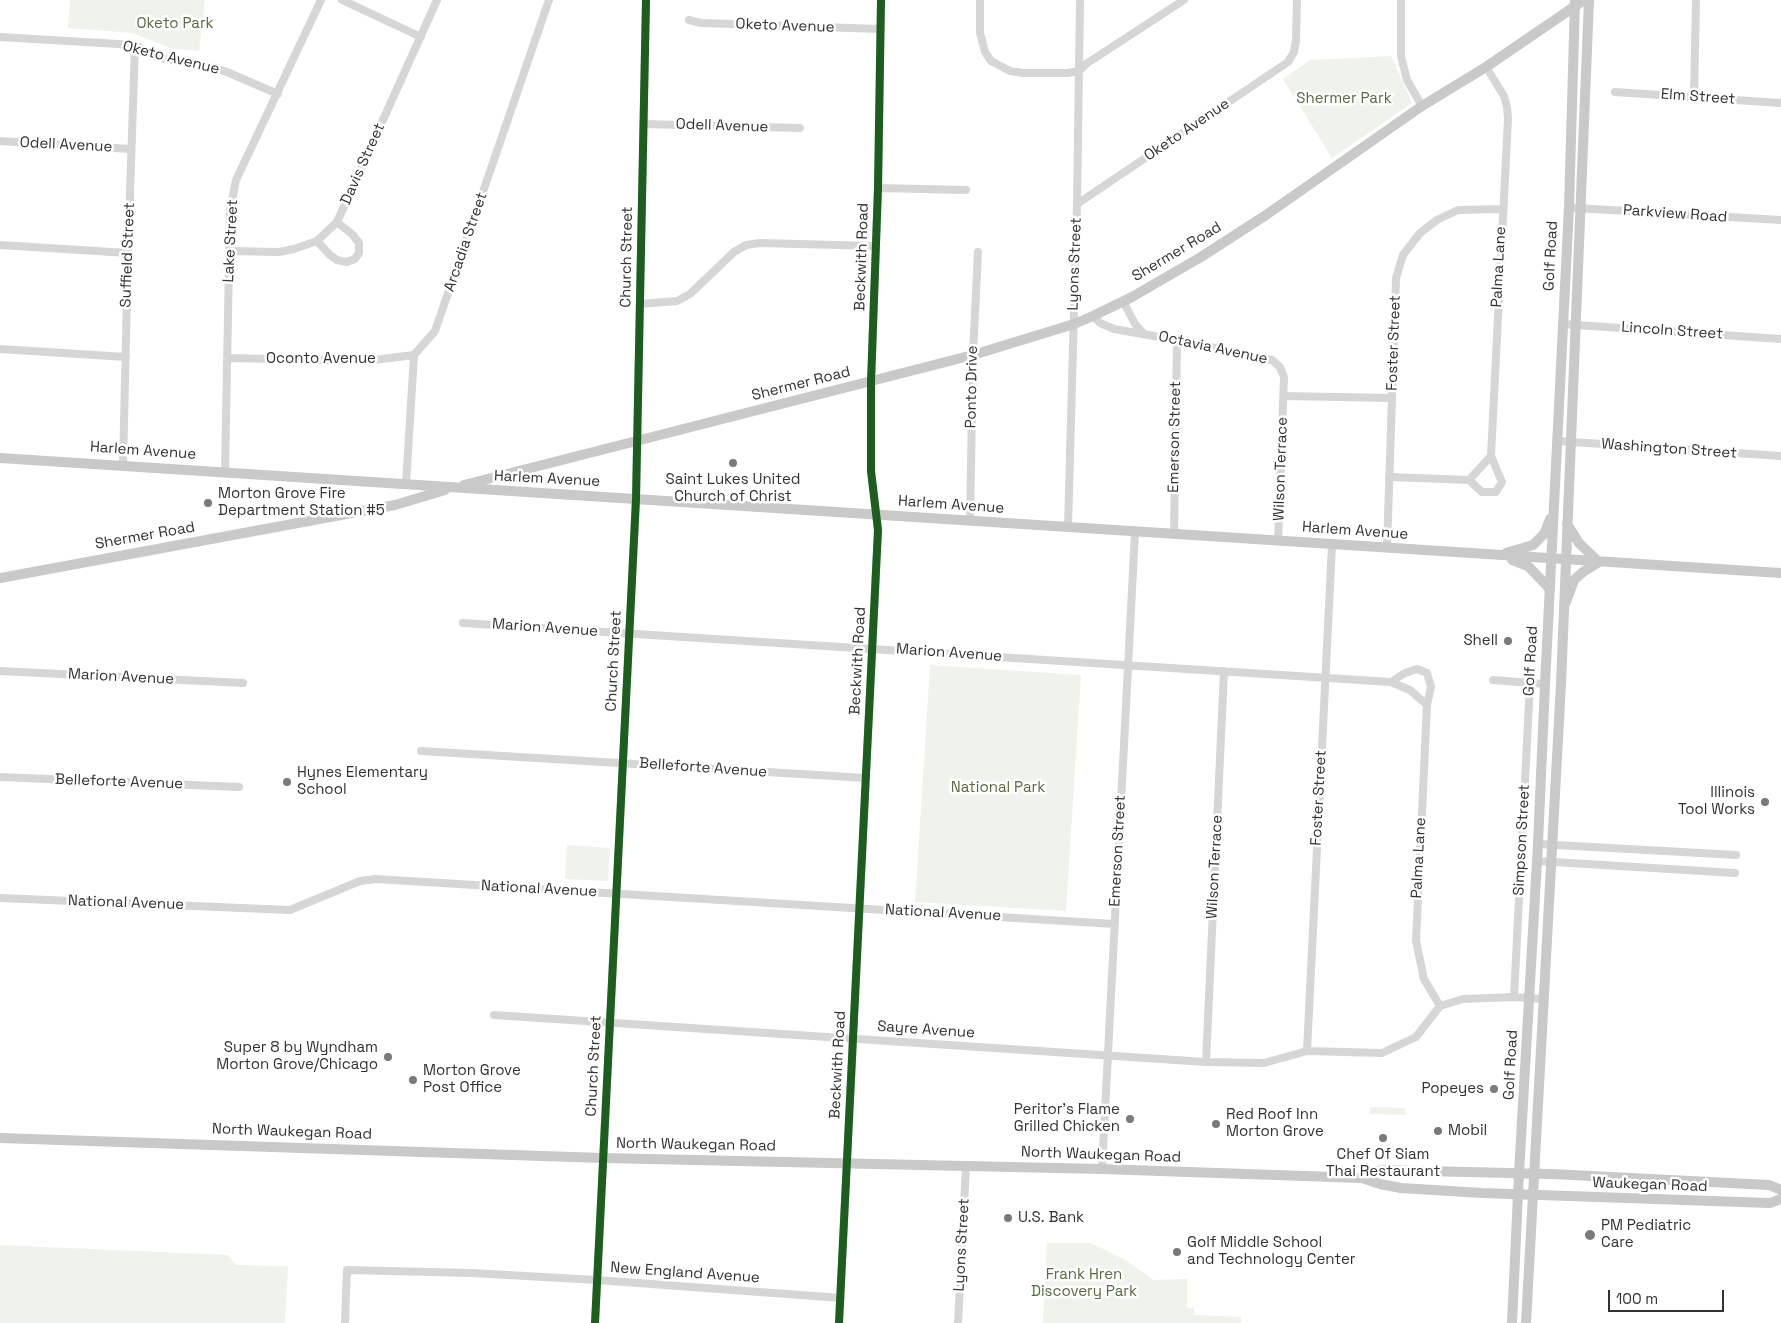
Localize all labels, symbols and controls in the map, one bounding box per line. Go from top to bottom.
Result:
park label: Oketo Park [136,15,214,33]
street label: Oketo Avenue [735,15,835,37]
street label: Oketo Avenue [121,37,221,79]
street label: Elm Street [1660,85,1736,109]
park label: Shermer Park [1296,90,1392,108]
street label: Oketo Avenue [1141,95,1233,165]
street label: Odell Avenue [675,115,769,137]
street label: Davis Street [337,120,389,208]
street label: Odell Avenue [19,134,113,156]
street label: Arcadia Street [441,190,491,294]
street label: Lake Street [220,199,242,283]
street label: Parkview Road [1622,201,1728,227]
street label: Suffield Street [117,202,139,308]
street label: Beckwith Road [851,203,873,311]
street label: Church Street [617,206,637,308]
street label: Lyons Street [1064,217,1086,311]
street label: Shermer Road [1129,218,1225,286]
street label: Golf Road [1540,221,1562,291]
street label: Palma Lane [1488,226,1510,308]
street label: Foster Street [1383,295,1405,391]
street label: Lincoln Street [1621,318,1723,344]
street label: Octavia Avenue [1157,328,1269,368]
street label: Ponto Drive [962,345,982,429]
street label: Oconto Avenue [266,350,376,368]
street label: Shermer Road [750,363,852,405]
street label: Emerson Street [1165,381,1185,493]
street label: Wilson Terrace [1270,417,1292,521]
street label: Washington Street [1601,435,1737,463]
street label: Harlem Avenue [89,438,197,464]
marker: Saint Lukes United Church of Christ [727,457,739,469]
street label: Harlem Avenue [493,467,601,491]
place label: Saint Lukes United Church of Christ [666,471,800,506]
place label: Morton Grove Fire Department Station #5 [218,485,385,520]
street label: Harlem Avenue [897,492,1005,518]
marker: Morton Grove Fire Department Station #5 [202,497,214,509]
street label: Shermer Road [94,518,196,554]
street label: Harlem Avenue [1301,518,1409,544]
street label: Beckwith Road [846,606,870,716]
street label: Church Street [602,610,626,712]
street label: Marion Avenue [491,615,599,641]
street label: Golf Road [1520,626,1542,696]
place label: Shell [1463,632,1498,650]
marker: Shell [1502,635,1514,647]
street label: Marion Avenue [895,640,1003,666]
street label: Marion Avenue [67,665,175,689]
street label: Foster Street [1308,750,1330,846]
street label: Belleforte Avenue [638,755,768,781]
place label: Hynes Elementary School [297,764,428,799]
street label: Belleforte Avenue [55,771,183,793]
marker: Hynes Elementary School [281,776,293,788]
park label: National Park [951,779,1045,797]
street label: Simpson Street [1510,784,1534,896]
place label: Illinois Tool Works [1678,784,1755,819]
street label: Emerson Street [1106,795,1130,907]
marker: Illinois Tool Works [1759,796,1771,808]
street label: Wilson Terrace [1203,814,1227,920]
street label: Palma Lane [1408,817,1430,899]
street label: National Avenue [480,877,598,901]
street label: National Avenue [68,892,184,914]
street label: National Avenue [884,901,1002,925]
street label: Beckwith Road [826,1010,850,1120]
street label: Church Street [582,1015,606,1117]
street label: Sayre Avenue [877,1018,975,1042]
street label: Golf Road [1500,1030,1522,1100]
place label: Super 8 by Wyndham Morton Grove/Chicago [216,1039,378,1074]
marker: Super 8 by Wyndham Morton Grove/Chicago [382,1051,394,1063]
place label: Morton Grove Post Office [423,1062,521,1097]
marker: Morton Grove Post Office [407,1074,419,1086]
place label: Popeyes [1421,1080,1484,1098]
marker: Popeyes [1488,1083,1500,1095]
place label: Peritor's Flame Grilled Chicken [1014,1101,1120,1136]
place label: Red Roof Inn Morton Grove [1226,1106,1324,1141]
marker: Peritor's Flame Grilled Chicken [1124,1113,1136,1125]
marker: Red Roof Inn Morton Grove [1210,1118,1222,1130]
street label: North Waukegan Road [212,1120,372,1144]
place label: Mobil [1448,1122,1487,1140]
marker: Mobil [1432,1125,1444,1137]
marker: Chef Of Siam Thai Restaurant [1377,1132,1389,1144]
street label: North Waukegan Road [616,1135,776,1155]
street label: North Waukegan Road [1021,1143,1181,1167]
place label: Chef Of Siam Thai Restaurant [1326,1146,1440,1181]
street label: Waukegan Road [1592,1174,1708,1196]
street label: Lyons Street [951,1198,973,1292]
place label: U.S. Bank [1018,1209,1084,1227]
marker: U.S. Bank [1002,1212,1014,1224]
place label: PM Pediatric Care [1601,1217,1691,1252]
marker: PM Pediatric Care [1583,1228,1597,1242]
place label: Golf Middle School and Technology Center [1187,1234,1355,1269]
marker: Golf Middle School and Technology Center [1171,1246,1183,1258]
street label: New England Avenue [610,1259,760,1287]
park label: Frank Hren Discovery Park [1031,1266,1137,1301]
scale bar [1611,1280,1727,1312]
text: 100 m [1616,1289,1658,1308]

